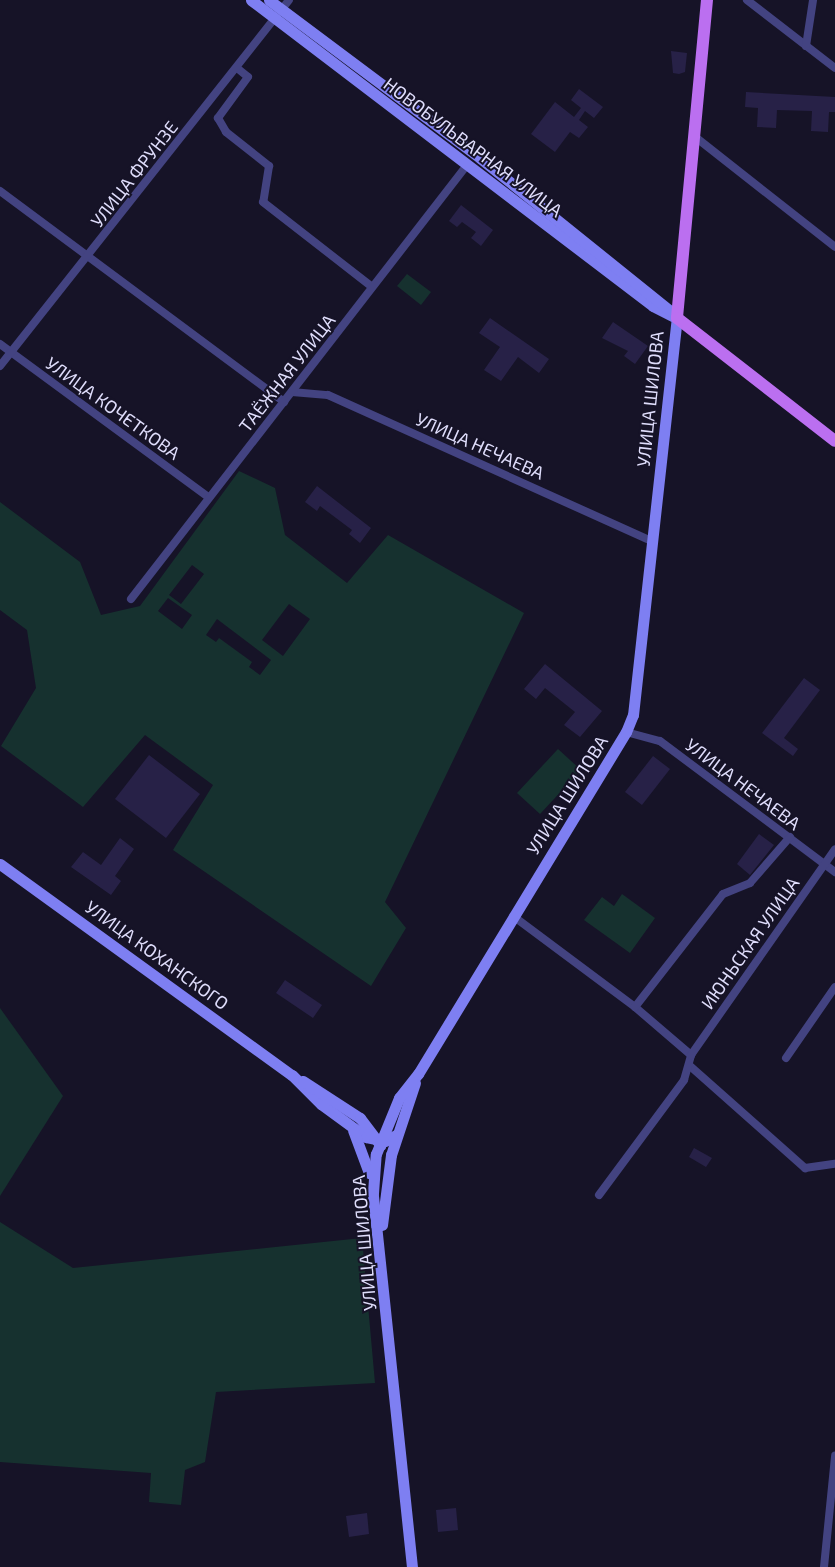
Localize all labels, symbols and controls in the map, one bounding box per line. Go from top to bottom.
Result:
street label: НОВОБУЛЬВАРНАЯ УЛИЦА [379,73,567,221]
street label: УЛИЦА ФРУНЗЕ [86,117,182,231]
street label: ТАЁЖНАЯ УЛИЦА [234,310,340,436]
street label: УЛИЦА ШИЛОВА [632,330,668,468]
street label: УЛИЦА КОЧЕТКОВА [42,352,184,464]
street label: УЛИЦА НЕЧАЕВА [413,408,547,484]
street label: УЛИЦА ШИЛОВА [522,731,612,859]
street label: УЛИЦА НЕЧАЕВА [681,734,805,834]
street label: ИЮНЬСКАЯ УЛИЦА [696,873,804,1013]
street label: УЛИЦА КОХАНСКОГО [81,896,233,1014]
street label: УЛИЦА ШИЛОВА [347,1174,381,1312]

